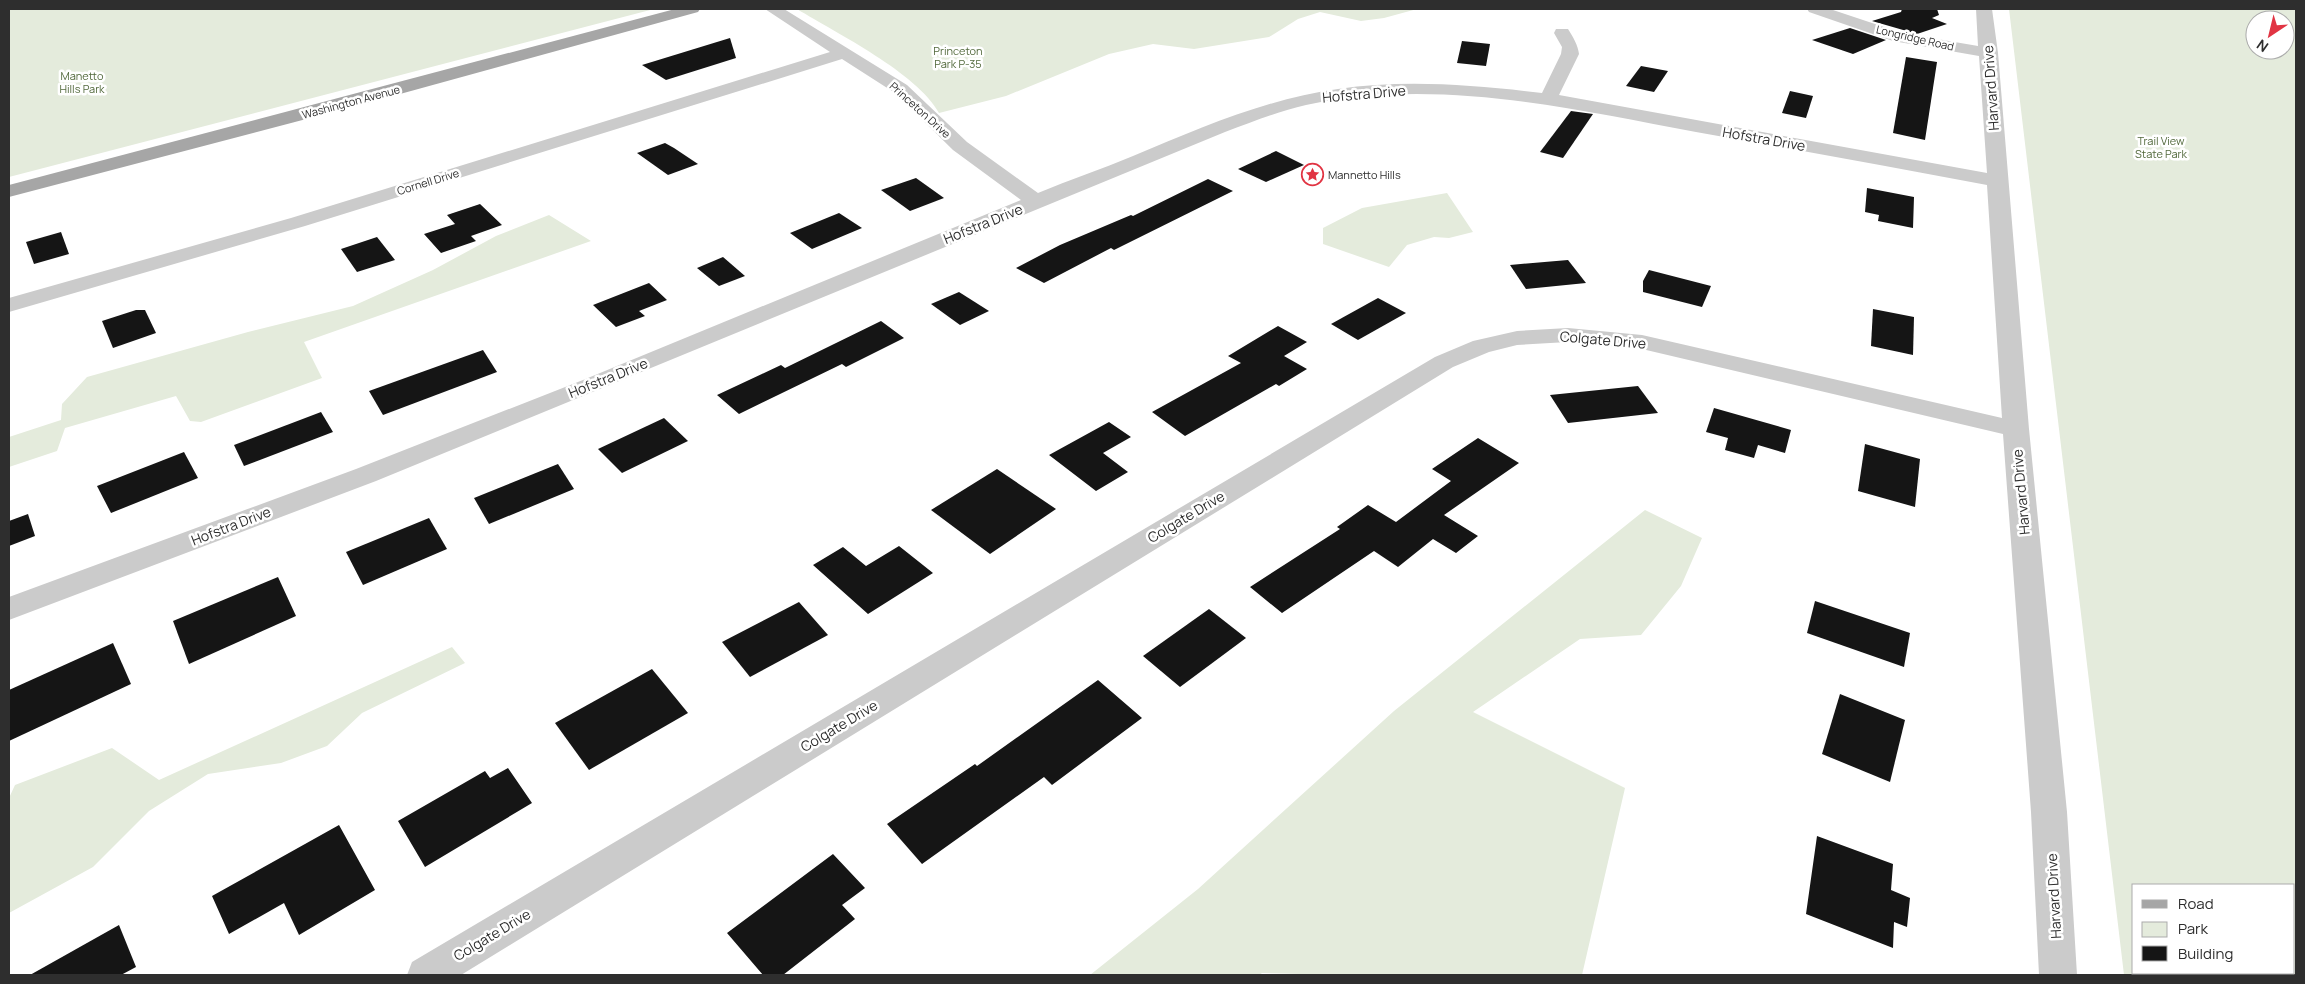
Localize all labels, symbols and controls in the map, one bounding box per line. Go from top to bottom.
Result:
north arrow [2245,10,2295,60]
street label: Longridge Road [1875,21,1956,54]
text: N [2253,35,2272,57]
park label: Princeton Park P-35 [933,43,983,71]
street label: Harvard Drive [1978,45,2003,131]
park label: Manetto Hills Park [59,68,105,96]
street label: Princeton Drive [887,78,954,141]
street label: Hofstra Drive [1321,80,1407,107]
street label: Washington Avenue [300,81,402,122]
street label: Hofstra Drive [1721,122,1807,155]
park label: Trail View State Park [2135,133,2188,161]
place icon: Mannetto Hills [1300,163,1324,187]
street label: Cornell Drive [395,165,461,198]
place label: Mannetto Hills [1328,167,1401,182]
street label: Hofstra Drive [940,199,1025,248]
street label: Colgate Drive [1559,326,1647,353]
street label: Hofstra Drive [565,353,650,402]
street label: Harvard Drive [2007,449,2034,536]
street label: Colgate Drive [1144,486,1228,547]
street label: Hofstra Drive [188,502,273,549]
street label: Colgate Drive [797,695,881,756]
street label: Harvard Drive [2042,853,2065,939]
legend [2132,884,2295,974]
text: Road [2178,893,2214,914]
street label: Colgate Drive [450,904,534,965]
text: Park [2178,918,2208,939]
text: Building [2178,943,2233,964]

